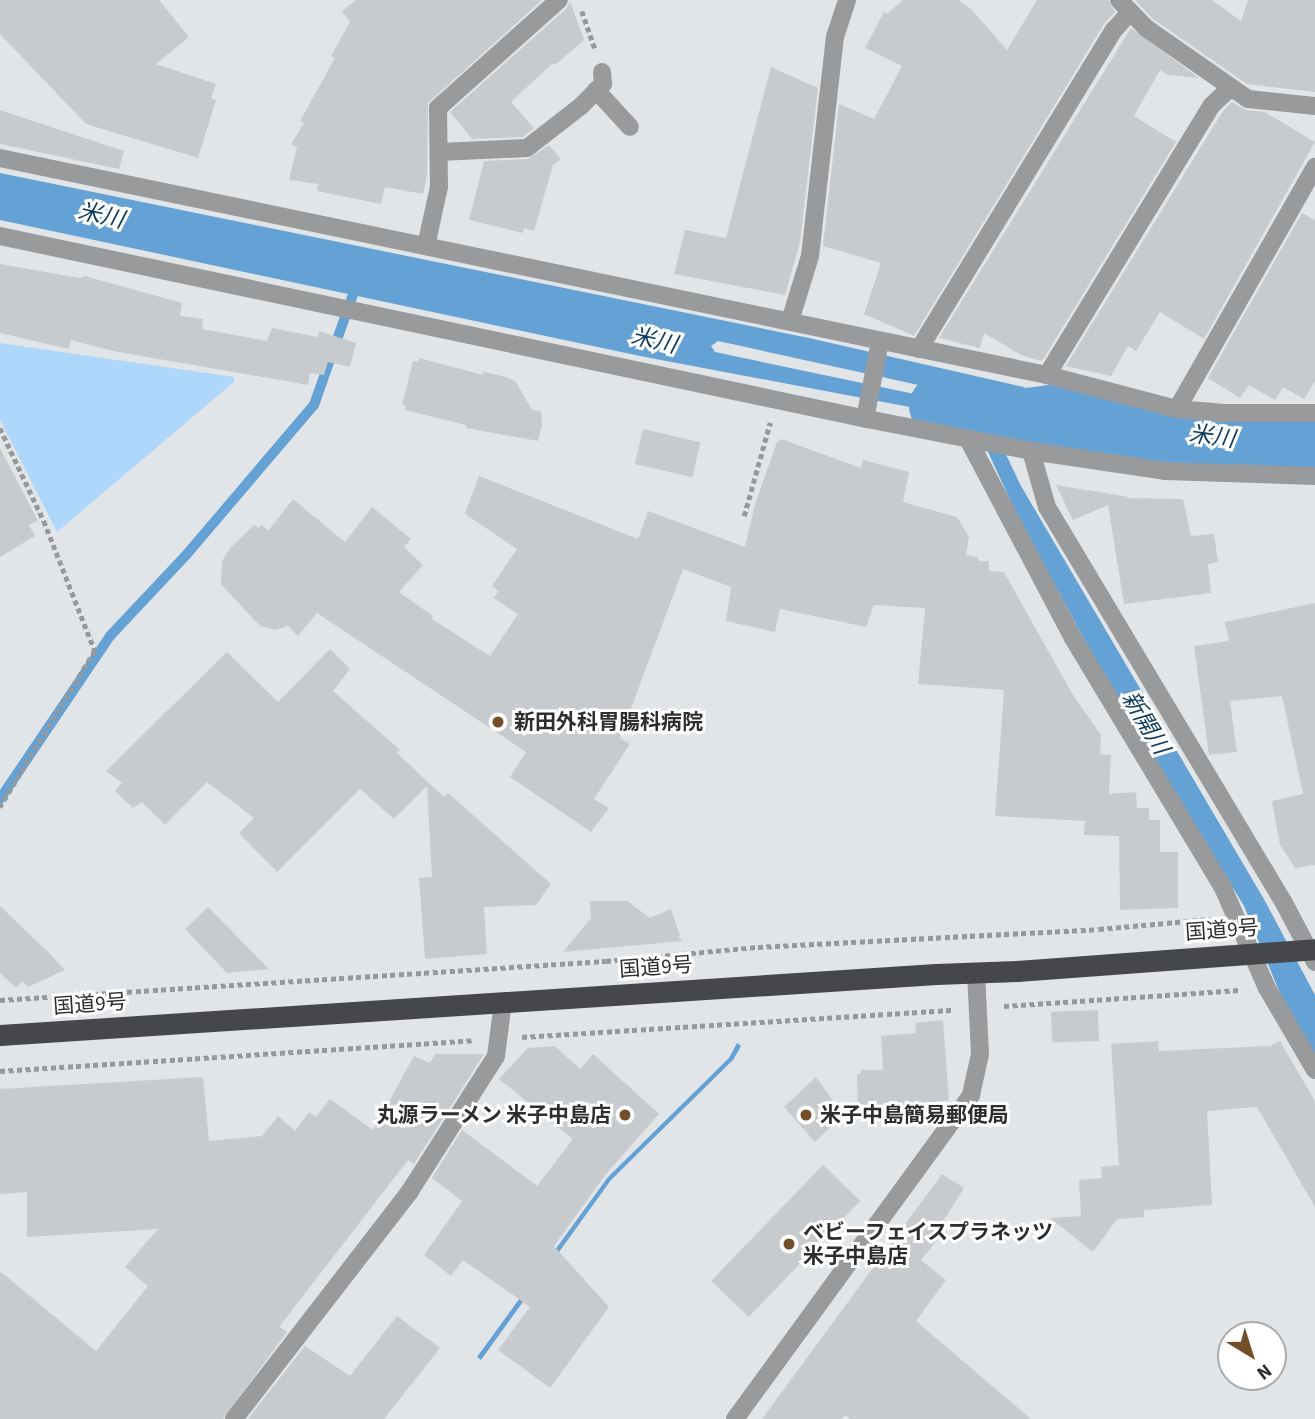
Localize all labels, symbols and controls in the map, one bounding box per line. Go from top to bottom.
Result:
water label: 米川 [75,197,127,235]
water label: 米川 [628,322,680,360]
water label: 米川 [1187,420,1237,454]
water label: 新開川 [1115,686,1175,760]
place label: 新田外科胃腸科病院 [514,709,703,735]
marker: 新田外科胃腸科病院 [488,712,508,732]
street label: 国道9号 [1184,915,1260,945]
street label: 国道9号 [618,952,694,982]
street label: 国道9号 [52,989,128,1019]
place label: 丸源ラーメン 米子中島店 [376,1102,611,1128]
place label: 米子中島簡易郵便局 [820,1102,1009,1128]
marker: 丸源ラーメン 米子中島店 [617,1107,633,1123]
marker: 米子中島簡易郵便局 [798,1107,814,1123]
place label: ベビーフェイスプラネッツ 米子中島店 [803,1219,1055,1269]
marker: ベビーフェイスプラネッツ 米子中島店 [781,1236,797,1252]
north arrow [1217,1321,1287,1391]
text: N [1251,1357,1277,1386]

